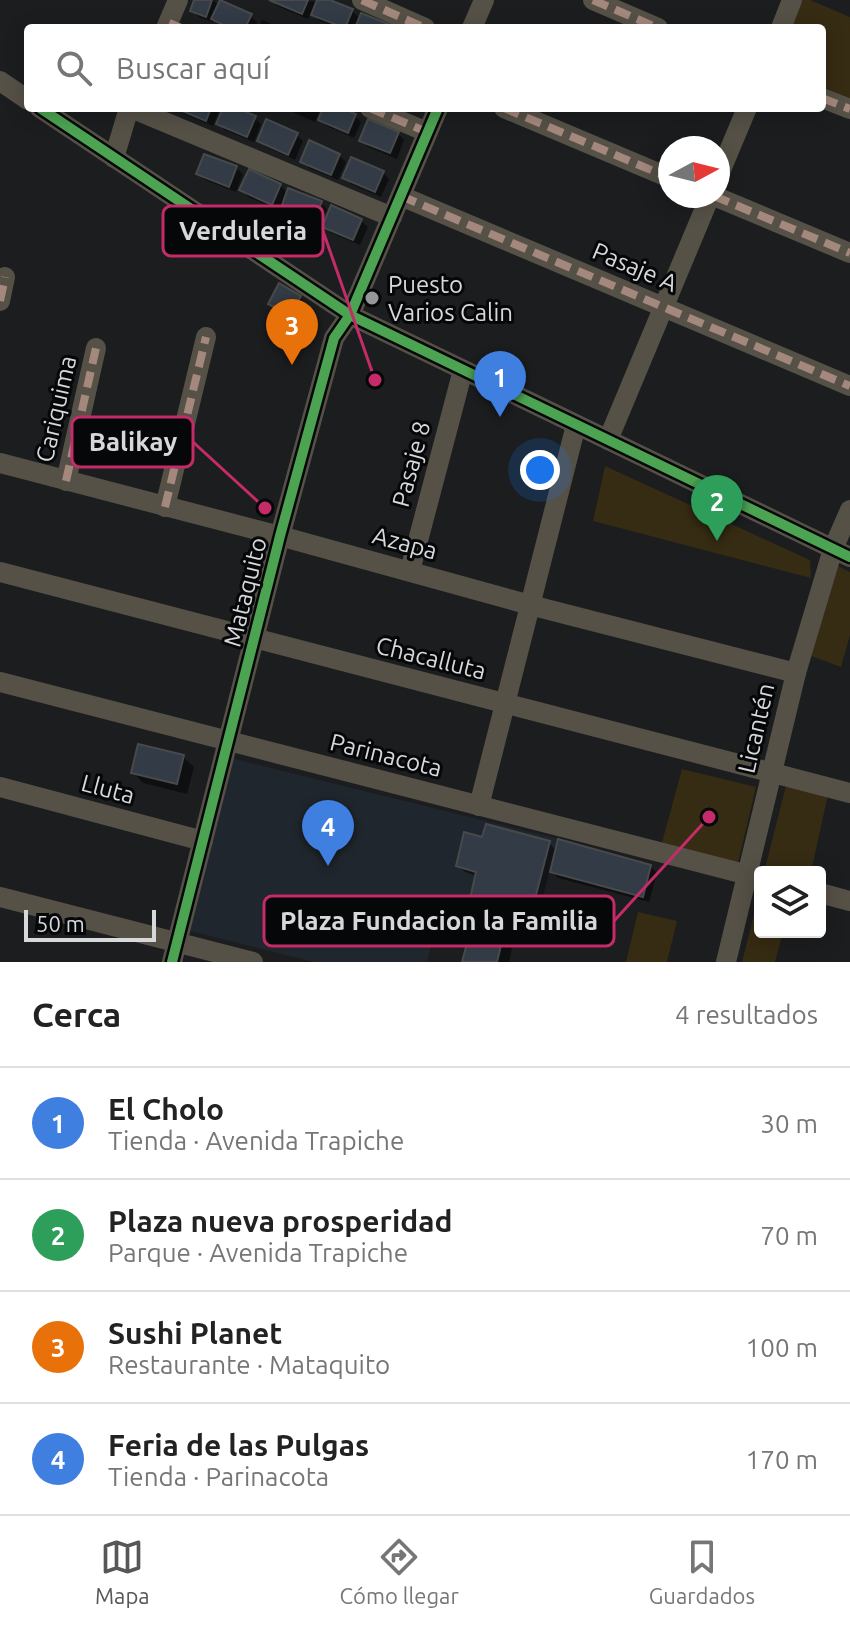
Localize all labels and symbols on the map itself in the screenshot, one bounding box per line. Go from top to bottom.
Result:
north arrow [658,136,730,208]
callout: Verduleria [163,206,323,256]
text: Verduleria [179,216,307,245]
street label: Pasaje A [589,237,682,297]
place label: Puesto Varios Calin [388,271,513,326]
marker: Puesto Varios Calin [363,289,381,307]
pin: 3 [266,299,318,365]
pin: 1 [474,351,526,417]
street label: Cariquima [31,353,81,465]
callout: Balikay [72,417,193,467]
street label: Pasaje 8 [387,418,435,510]
text: Balikay [89,427,177,456]
your location [520,450,560,490]
pin: 2 [691,475,743,541]
street label: Azapa [370,521,440,565]
street label: Mataquito [218,534,272,650]
street label: Chacalluta [373,631,489,685]
street label: Licantén [733,680,779,776]
street label: Parinacota [327,728,445,782]
street label: Lluta [78,769,138,809]
pin: 4 [302,800,354,866]
callout: Plaza Fundacion la Familia [264,896,614,946]
scale bar [24,906,156,942]
text: Plaza Fundacion la Familia [280,906,598,935]

